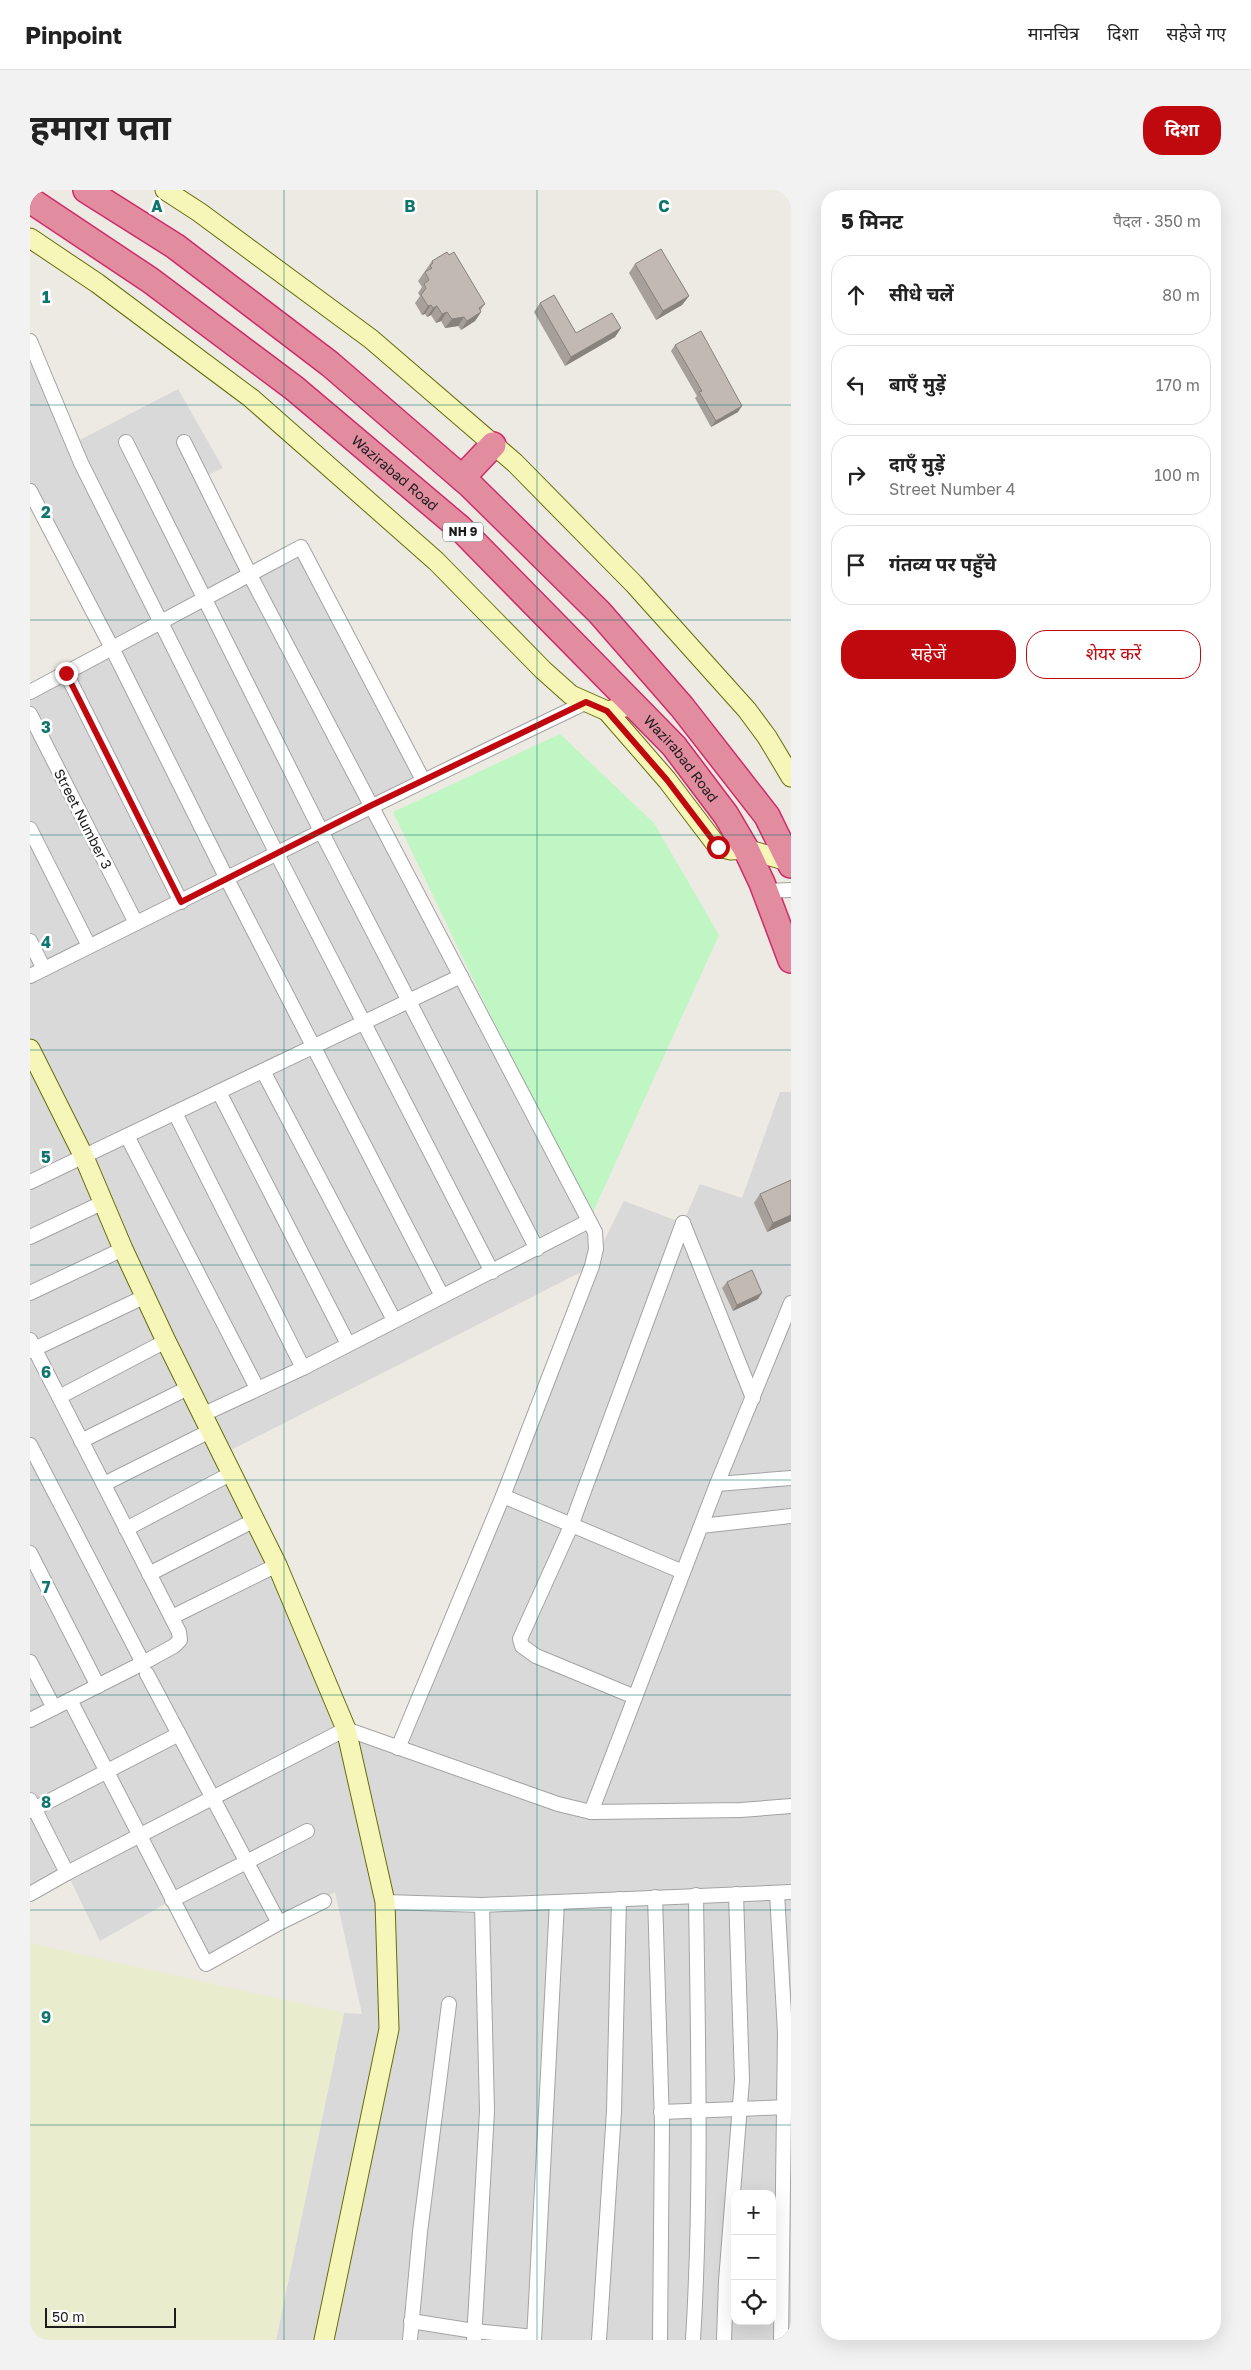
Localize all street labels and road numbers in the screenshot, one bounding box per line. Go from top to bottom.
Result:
street label: Wazirabad Road [348,431,442,514]
road number: NH 9 [443,522,483,542]
street label: Wazirabad Road [640,711,722,805]
street label: Street Number 3 [51,766,116,872]

